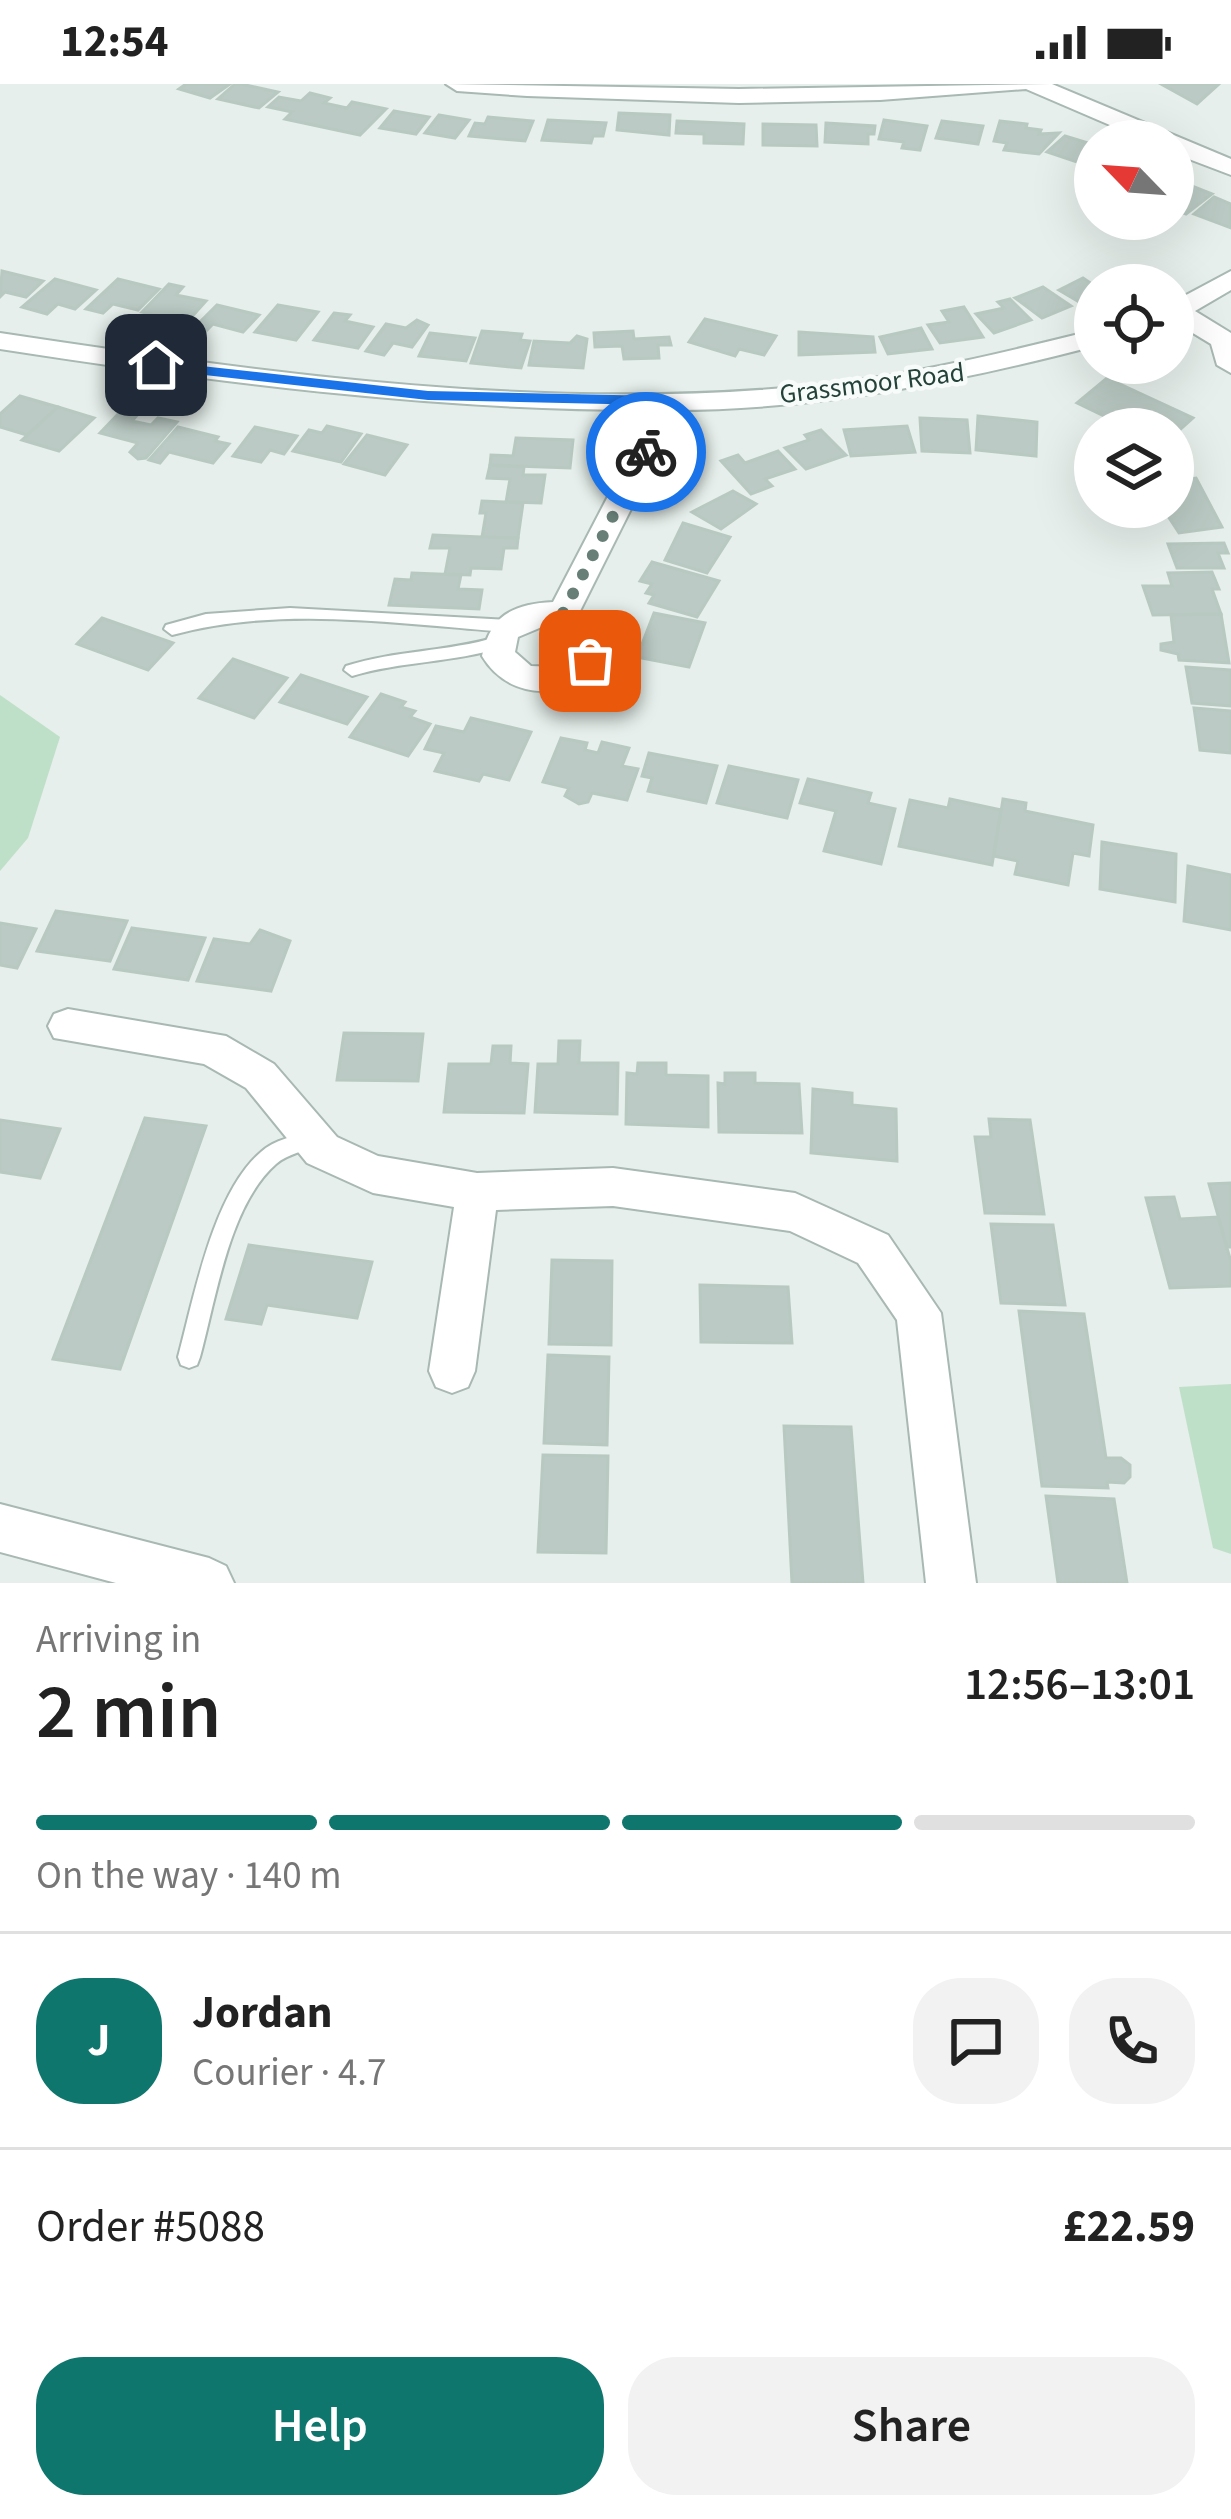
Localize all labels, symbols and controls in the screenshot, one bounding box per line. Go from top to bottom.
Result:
text: 12:54 [60,10,169,74]
north arrow [1074,120,1194,240]
map controls [1074,120,1194,528]
button: locate [1074,264,1194,384]
pin [105,314,207,416]
icon: home [123,332,189,398]
street label: Grassmoor Road [777,353,967,414]
courier [586,392,706,512]
button: layers [1074,408,1194,528]
icon: bike [613,419,679,485]
pin [539,610,641,712]
icon: bag [557,628,623,694]
text: Arriving in [36,1612,201,1668]
text: 12:56–13:01 [964,1653,1195,1717]
text: 2 min [36,1657,221,1768]
text: On the way · 140 m [36,1848,342,1904]
button: chat [913,1978,1039,2104]
button: phone [1069,1978,1195,2104]
text: Jordan [192,1981,333,2045]
text: J [88,2009,110,2073]
text: Courier · 4.7 [192,2045,386,2101]
text: Order #5088 [36,2195,265,2259]
text: £22.59 [1063,2195,1195,2259]
button: Help [36,2357,604,2495]
button: Share [628,2357,1195,2495]

